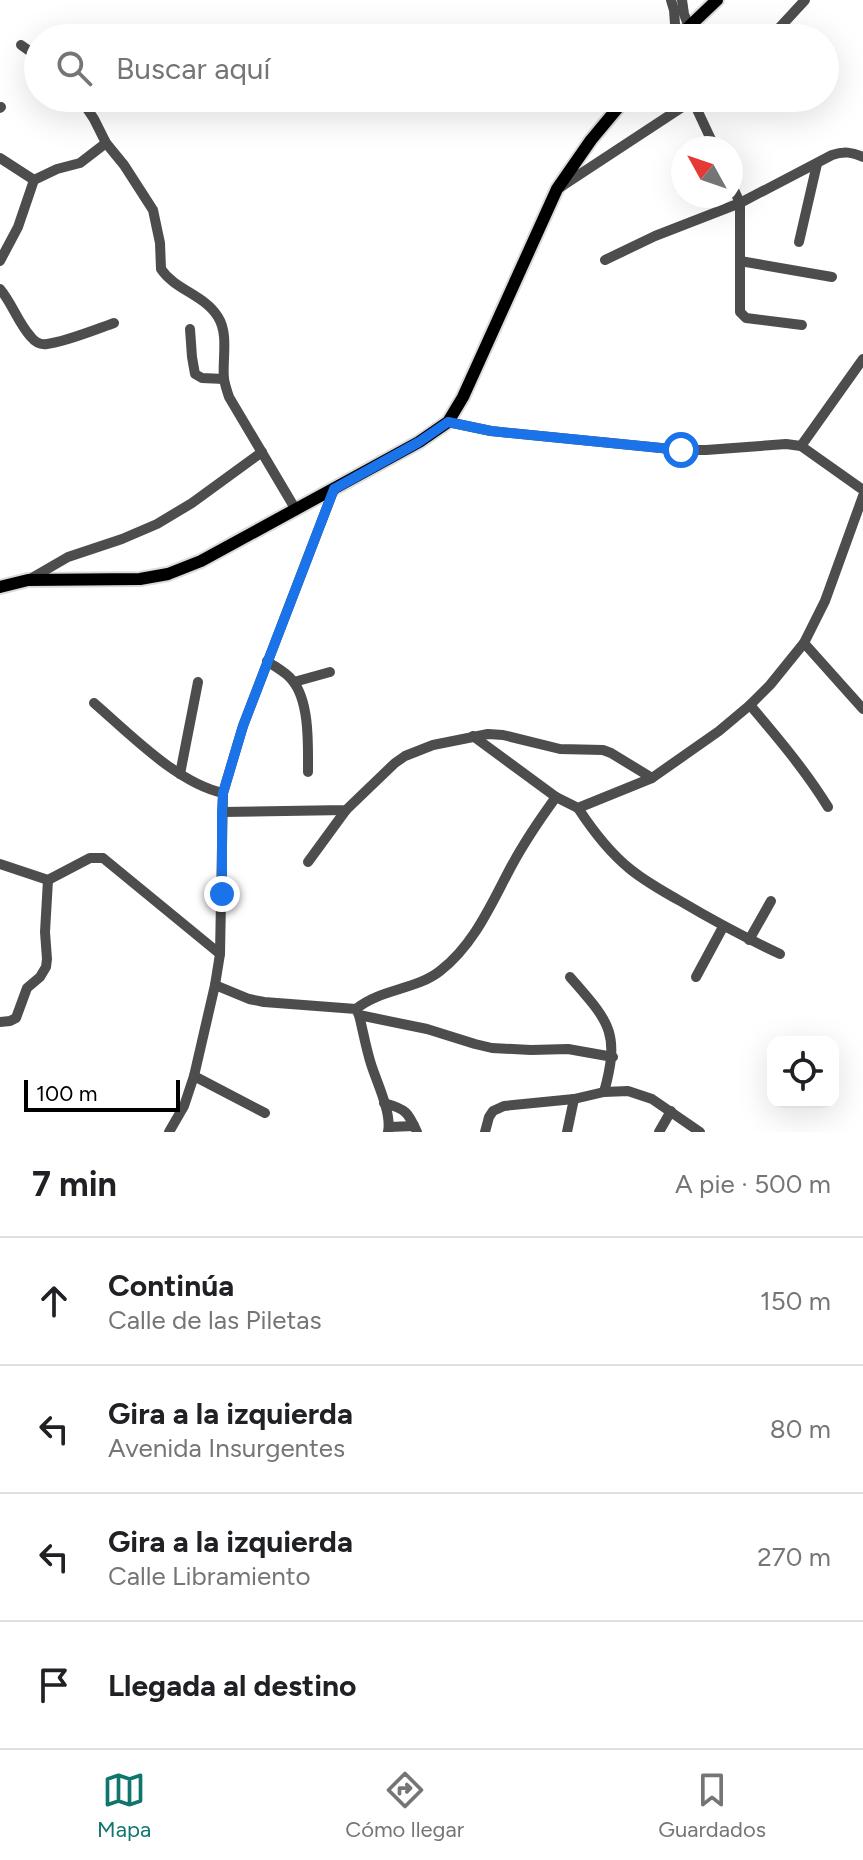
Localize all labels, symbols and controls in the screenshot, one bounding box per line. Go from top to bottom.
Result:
search box [24,24,839,112]
icon: search [52,46,96,90]
text: Buscar aquí [116,50,270,87]
north arrow [671,136,743,208]
route start [663,432,699,468]
route end [204,876,240,912]
map controls [767,1036,839,1108]
button: locate [767,1036,839,1108]
scale bar [24,1076,180,1112]
text: 100 m [36,1080,97,1107]
text: 7 min [32,1164,117,1205]
text: A pie · 500 m [675,1168,831,1200]
text: Continúa [108,1267,234,1304]
icon: ahead [32,1279,76,1323]
text: 150 m [760,1285,831,1317]
text: Calle de las Piletas [108,1304,322,1336]
text: Gira a la izquierda [108,1395,353,1432]
icon: left [32,1407,76,1451]
text: 80 m [770,1413,831,1445]
text: Avenida Insurgentes [108,1432,345,1464]
text: Gira a la izquierda [108,1523,353,1560]
icon: left [32,1535,76,1579]
text: 270 m [757,1541,831,1573]
text: Calle Libramiento [108,1560,311,1592]
icon: arrive [32,1663,76,1707]
text: Llegada al destino [108,1667,356,1704]
tab: Mapa [97,1768,151,1843]
tab: Cómo llegar [345,1768,464,1843]
tab: Guardados [658,1768,766,1843]

